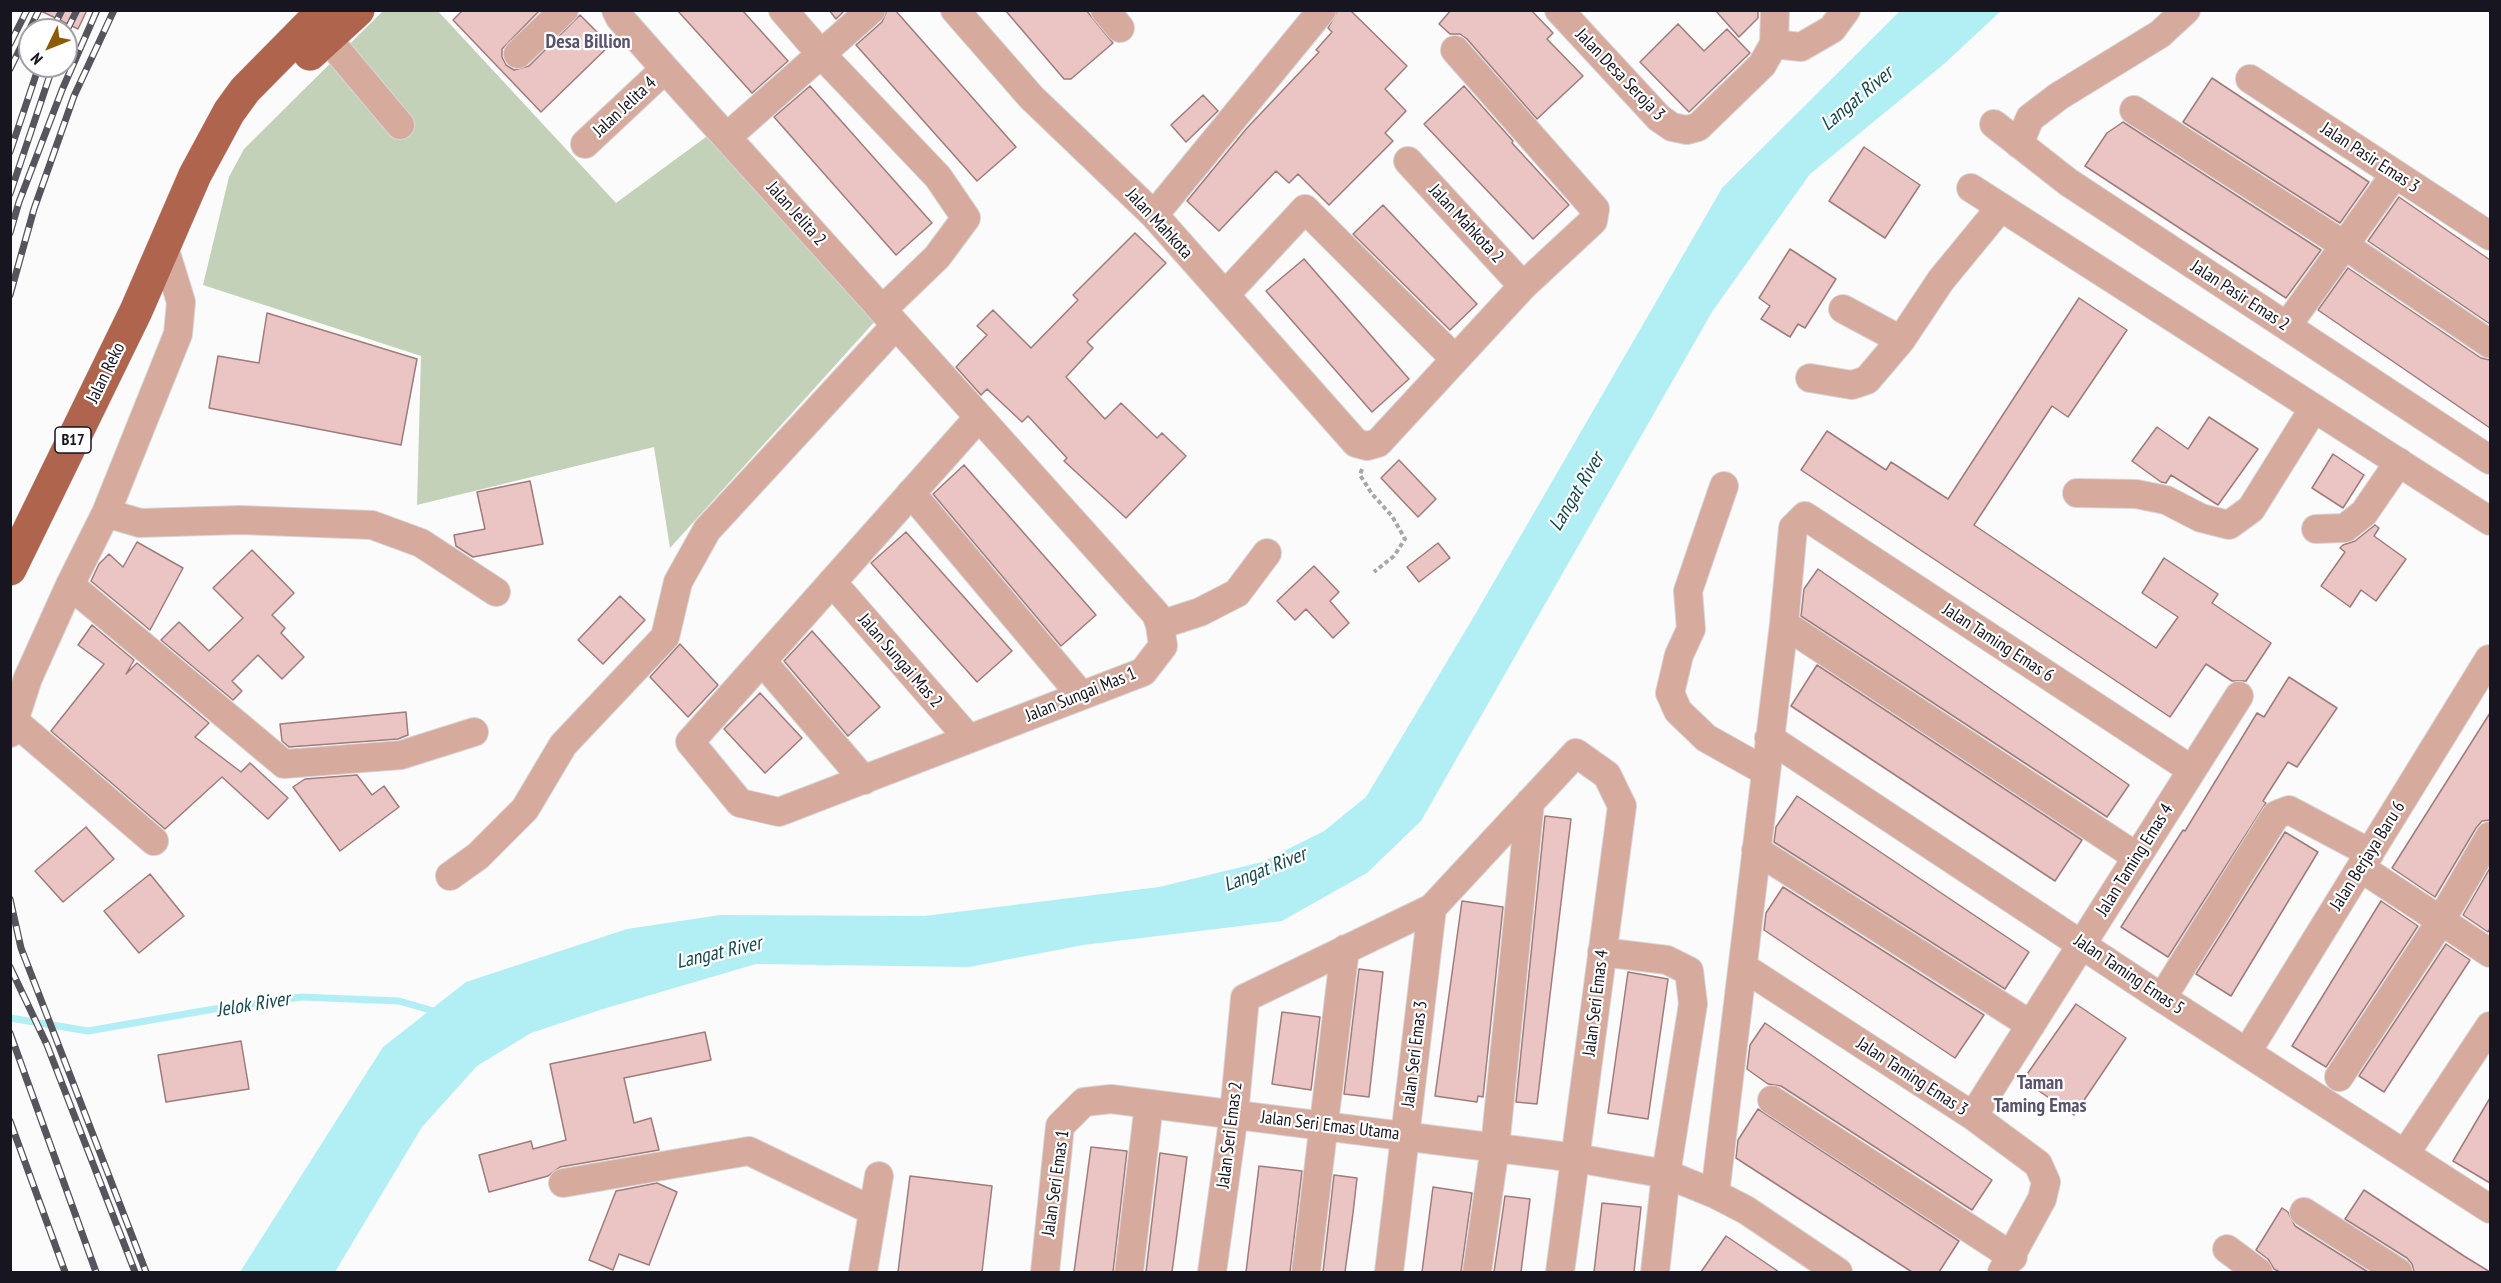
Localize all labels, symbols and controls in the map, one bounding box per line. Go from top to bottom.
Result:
north arrow [18,18,78,78]
street label: Jalan Desa Seroja 3 [1571,25,1669,125]
district label: Desa Billion [545,30,631,54]
text: N [26,49,47,69]
water label: Langat River [1816,62,1898,136]
street label: Jalan Jelita 4 [589,72,661,142]
street label: Jalan Pasir Emas 3 [2317,118,2423,198]
street label: Jalan Jelita 2 [762,178,830,250]
street label: Jalan Mahkota 2 [1424,180,1508,268]
street label: Jalan Mahkota [1121,184,1197,264]
street label: Jalan Pasir Emas 2 [2187,256,2293,336]
street label: Jalan Reko [82,339,130,407]
road number: B17 [55,427,91,453]
water label: Langat River [1544,449,1610,535]
street label: Jalan Taming Emas 6 [1938,599,2058,687]
street label: Jalan Sungai Mas 2 [853,610,947,712]
street label: Jalan Sungai Mas 1 [1023,663,1139,727]
street label: Jalan Berjaya Baru 6 [2326,797,2410,915]
street label: Jalan Taming Emas 4 [2092,800,2178,920]
water label: Langat River [1220,843,1310,897]
street label: Jalan Taming Emas 5 [2070,930,2188,1020]
water label: Langat River [674,932,764,974]
street label: Jalan Seri Emas 4 [1579,949,1613,1057]
water label: Jelok River [215,987,291,1023]
street label: Jalan Seri Emas 3 [1398,1000,1432,1108]
street label: Jalan Taming Emas 3 [1852,1033,1972,1121]
district label: Taman Taming Emas [1994,1071,2086,1118]
street label: Jalan Seri Emas 2 [1213,1081,1247,1189]
street label: Jalan Seri Emas Utama [1259,1107,1401,1145]
street label: Jalan Seri Emas 1 [1038,1128,1074,1238]

